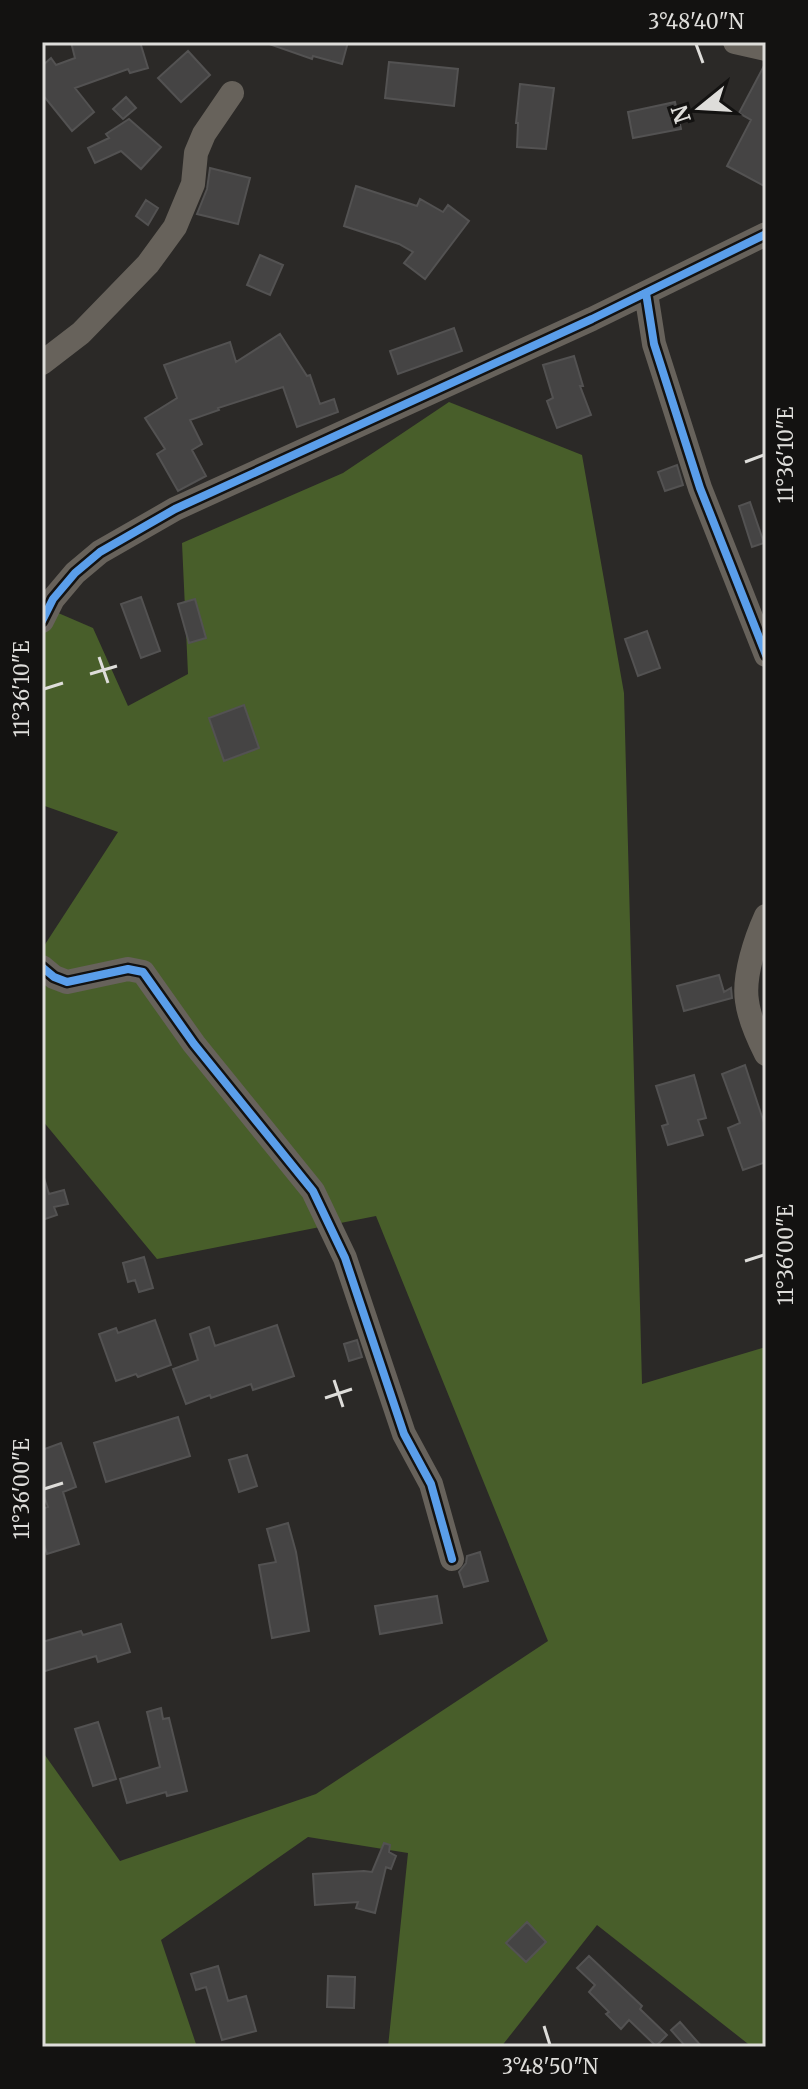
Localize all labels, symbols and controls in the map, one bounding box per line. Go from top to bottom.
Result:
text: 3°48'40"N [648,9,744,34]
north arrow [660,68,740,148]
text: N [665,101,697,127]
text: 11°36'10"E [773,407,798,503]
text: 11°36'10"E [9,641,34,737]
text: 11°36'00"E [773,1204,798,1305]
text: 11°36'00"E [9,1438,34,1539]
text: 3°48'50"N [502,2054,599,2079]

